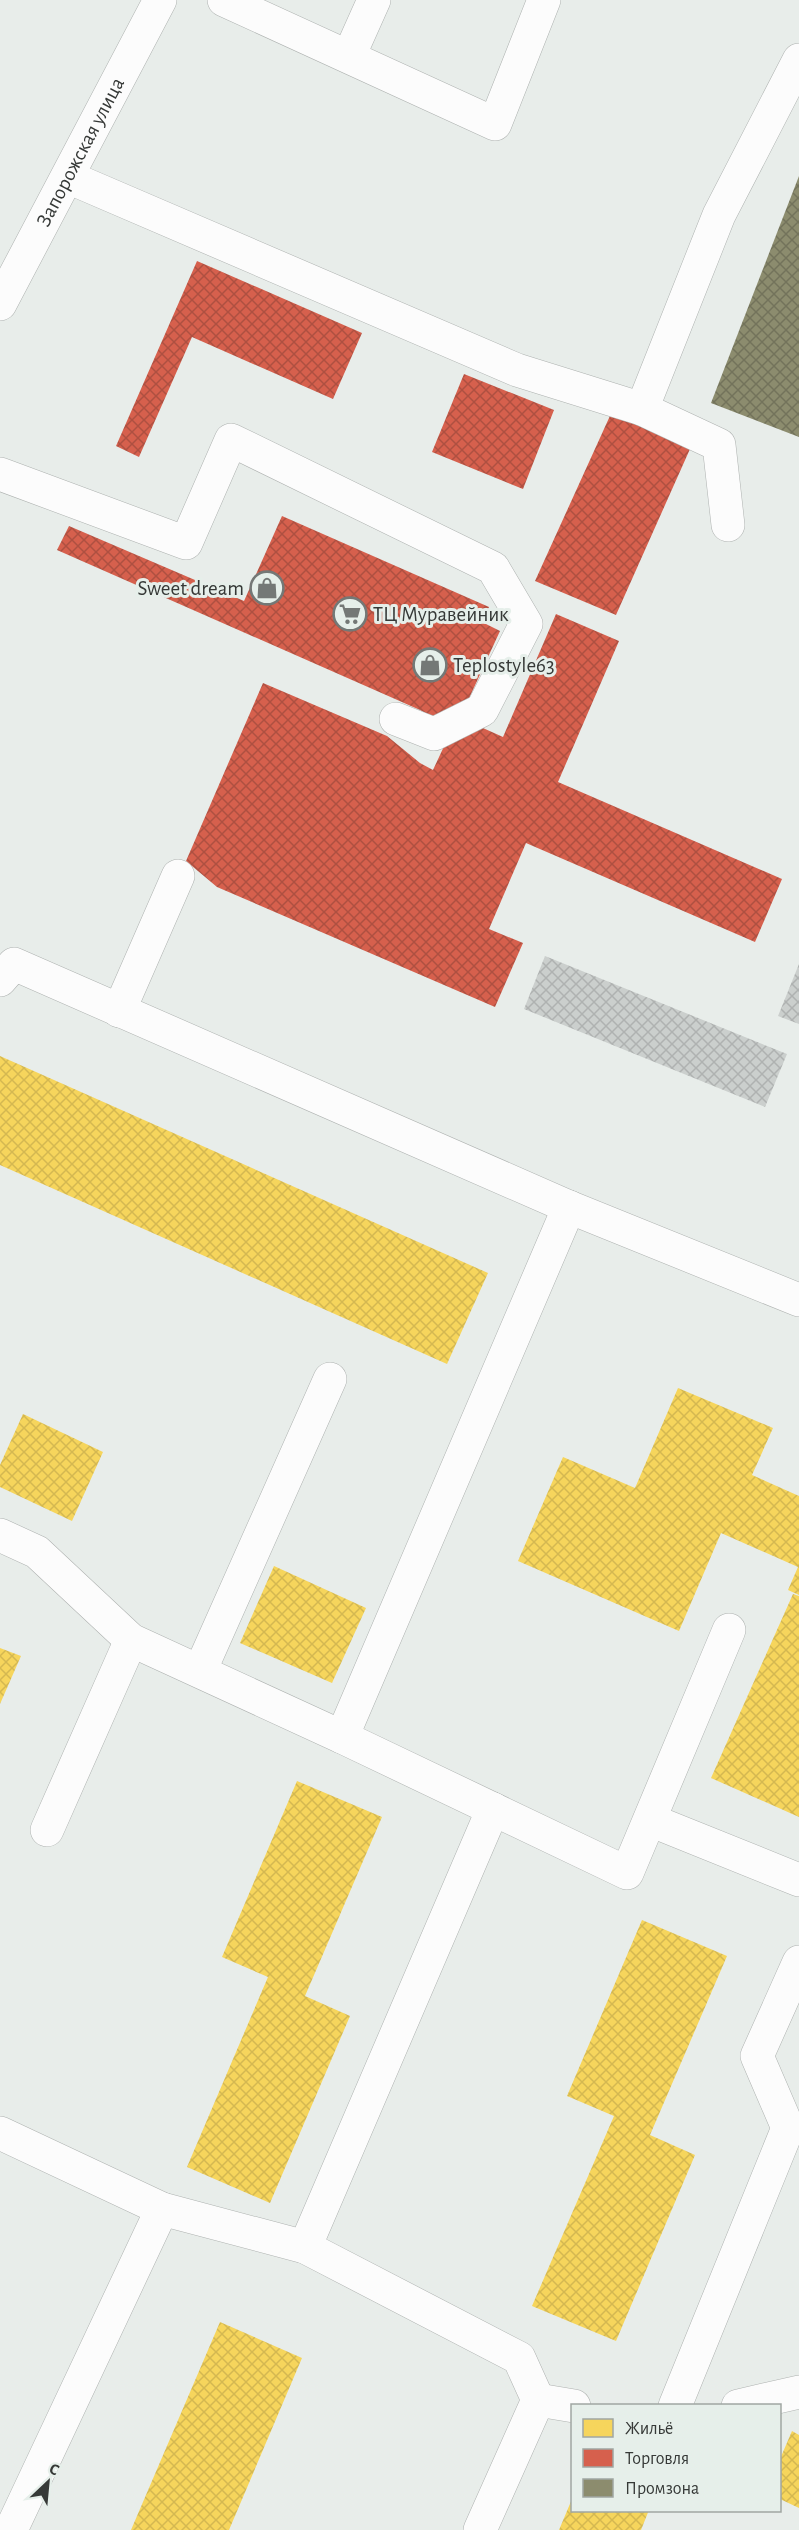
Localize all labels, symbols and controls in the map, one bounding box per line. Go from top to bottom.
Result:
street label: Запорожская улица [33,74,129,230]
shop icon: Sweet dream [249,570,285,606]
place label: Sweet dream [138,578,244,599]
supermarket icon: ТЦ Муравейник [332,596,368,632]
place label: ТЦ Муравейник [373,604,509,625]
shop icon: Teplostyle63 [412,647,448,683]
place label: Teplostyle63 [453,655,555,676]
legend [571,2404,781,2512]
text: Жильё [625,2420,673,2438]
text: Торговля [625,2450,689,2468]
north arrow [18,2452,78,2512]
text: С [47,2460,62,2479]
text: Промзона [625,2480,699,2498]

